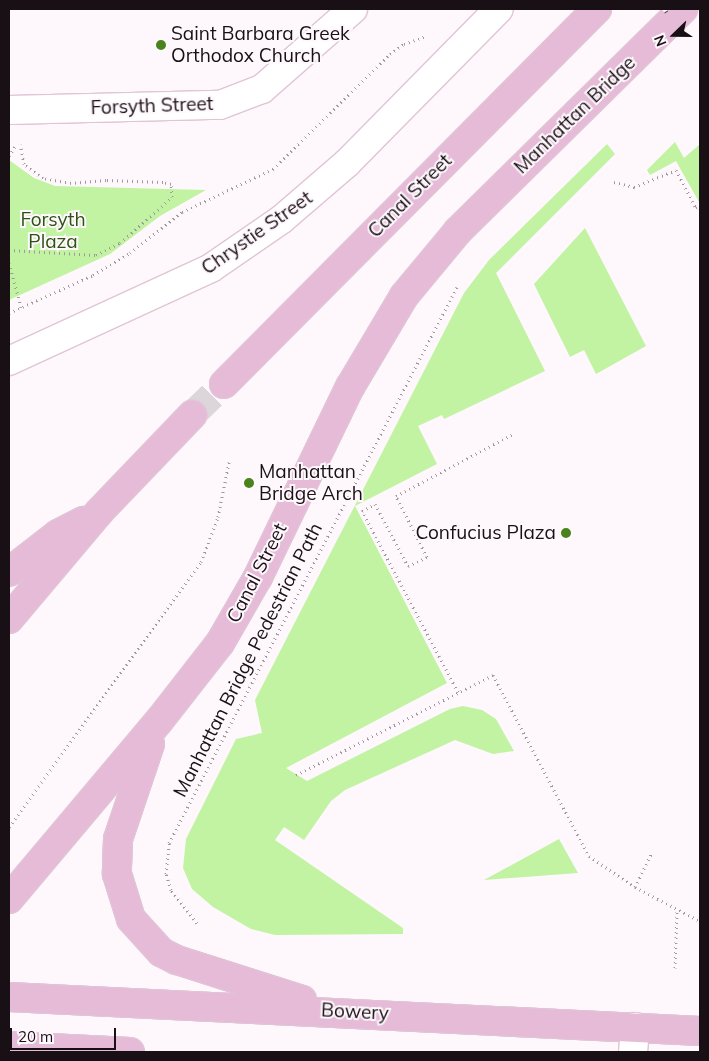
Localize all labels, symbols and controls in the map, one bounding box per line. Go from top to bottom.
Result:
north arrow [649,10,699,60]
place label: Saint Barbara Greek Orthodox Church [171,23,350,67]
text: N [650,32,670,49]
marker: Saint Barbara Greek Orthodox Church [155,39,167,51]
street label: Manhattan Bridge [510,51,640,179]
street label: Forsyth Street [90,92,214,120]
street label: Canal Street [364,150,456,242]
street label: Chrystie Street [197,186,317,280]
park label: Forsyth Plaza [20,209,86,253]
place label: Manhattan Bridge Arch [259,461,363,505]
marker: Manhattan Bridge Arch [243,477,255,489]
street label: Manhattan Bridge Pedestrian Path [169,519,327,801]
street label: Canal Street [222,519,292,627]
place label: Confucius Plaza [416,522,556,544]
marker: Confucius Plaza [560,527,572,539]
street label: Bowery [321,999,389,1025]
scale bar [12,1018,119,1050]
text: 20 m [18,1027,53,1046]

